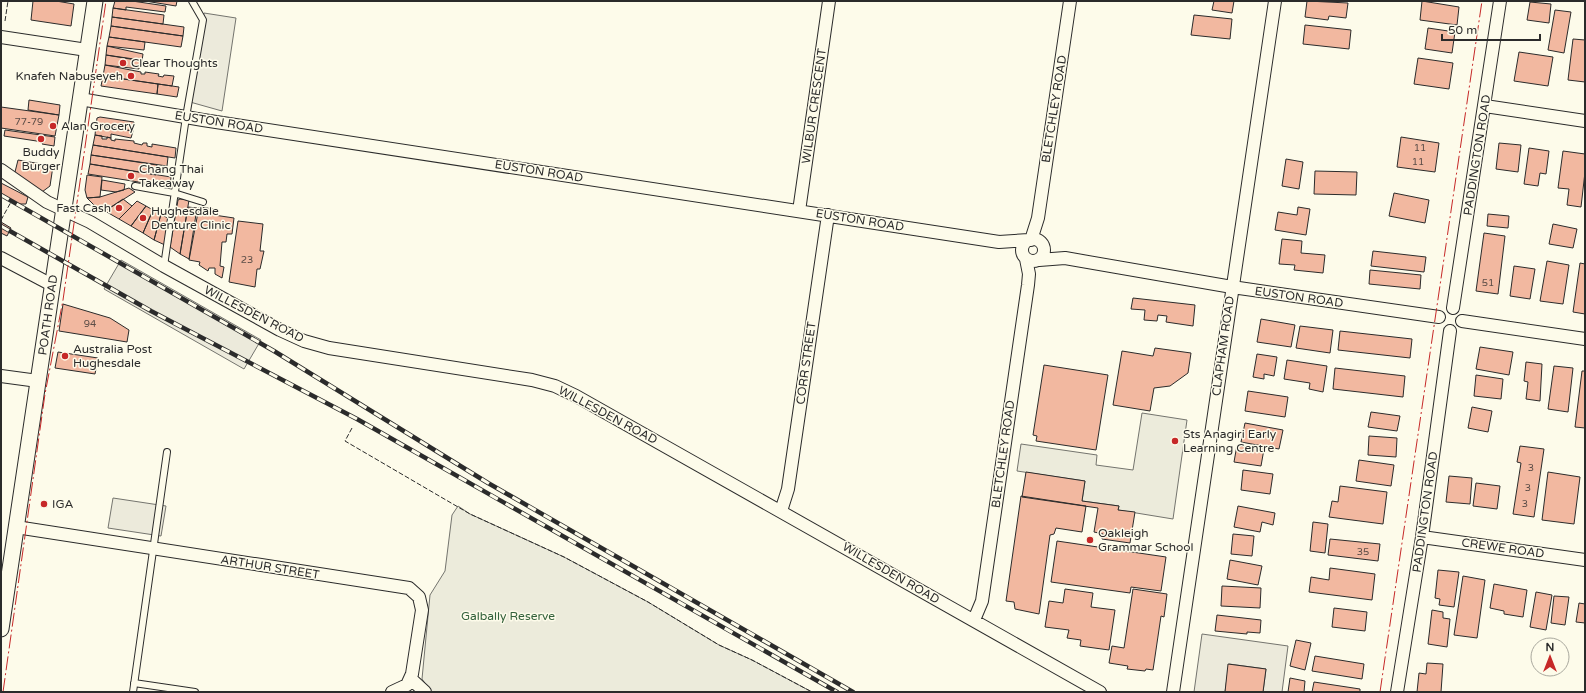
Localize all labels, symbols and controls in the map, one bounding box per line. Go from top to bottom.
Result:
scale bar [1442,16,1540,42]
text: 50 m [1448,23,1477,37]
street label: WILBUR CRESCENT [799,47,829,165]
street label: BLETCHLEY ROAD [1039,54,1069,164]
place label: Clear Thoughts [131,56,218,70]
marker: Clear Thoughts [118,58,128,68]
place label: Knafeh Nabuseyeh [15,69,123,83]
marker: Knafeh Nabuseyeh [126,71,136,81]
street label: PADDINGTON ROAD [1461,94,1493,216]
street label: EUSTON ROAD [174,108,264,136]
house number: 77-79 [15,116,43,128]
place label: Alan Grocery [61,119,136,133]
marker: Alan Grocery [48,121,58,131]
marker: Buddy Burger [36,134,46,144]
house number: 11 [1414,142,1426,154]
place label: Buddy Burger [22,145,61,173]
house number: 11 [1412,156,1424,168]
street label: EUSTON ROAD [494,157,584,185]
place label: Chang Thai Takeaway [139,162,204,190]
marker: Chang Thai Takeaway [126,171,136,181]
place label: Fast Cash [56,201,111,215]
marker: Fast Cash [114,203,124,213]
place label: Hughesdale Denture Clinic [151,204,231,232]
street label: EUSTON ROAD [815,206,905,234]
marker: Hughesdale Denture Clinic [138,213,148,223]
house number: 23 [241,254,253,266]
street label: POATH ROAD [35,274,61,356]
house number: 51 [1482,277,1494,289]
street label: WILLESDEN ROAD [202,283,306,345]
street label: EUSTON ROAD [1254,284,1344,310]
street label: CLAPHAM ROAD [1209,295,1237,397]
house number: 94 [84,318,96,330]
street label: CORR STREET [793,320,819,405]
place label: Australia Post Hughesdale [73,342,152,370]
marker: Australia Post Hughesdale [60,351,70,361]
street label: WILLESDEN ROAD [556,383,660,447]
street label: BLETCHLEY ROAD [989,399,1017,509]
place label: Sts Anagiri Early Learning Centre [1183,427,1277,455]
marker: Sts Anagiri Early Learning Centre [1170,436,1180,446]
street label: PADDINGTON ROAD [1410,450,1440,574]
house number: 3 [1528,462,1534,474]
house number: 3 [1525,482,1531,494]
place label: IGA [52,497,74,511]
house number: 3 [1522,498,1528,510]
marker: IGA [39,499,49,509]
place label: Oakleigh Grammar School [1098,526,1194,554]
marker: Oakleigh Grammar School [1085,535,1095,545]
street label: CREWE ROAD [1461,535,1545,561]
street label: WILLESDEN ROAD [840,539,942,607]
house number: 35 [1357,546,1369,558]
street label: ARTHUR STREET [219,552,321,582]
park label: Galbally Reserve [461,609,555,623]
north arrow [1530,637,1570,677]
text: N [1546,641,1554,654]

